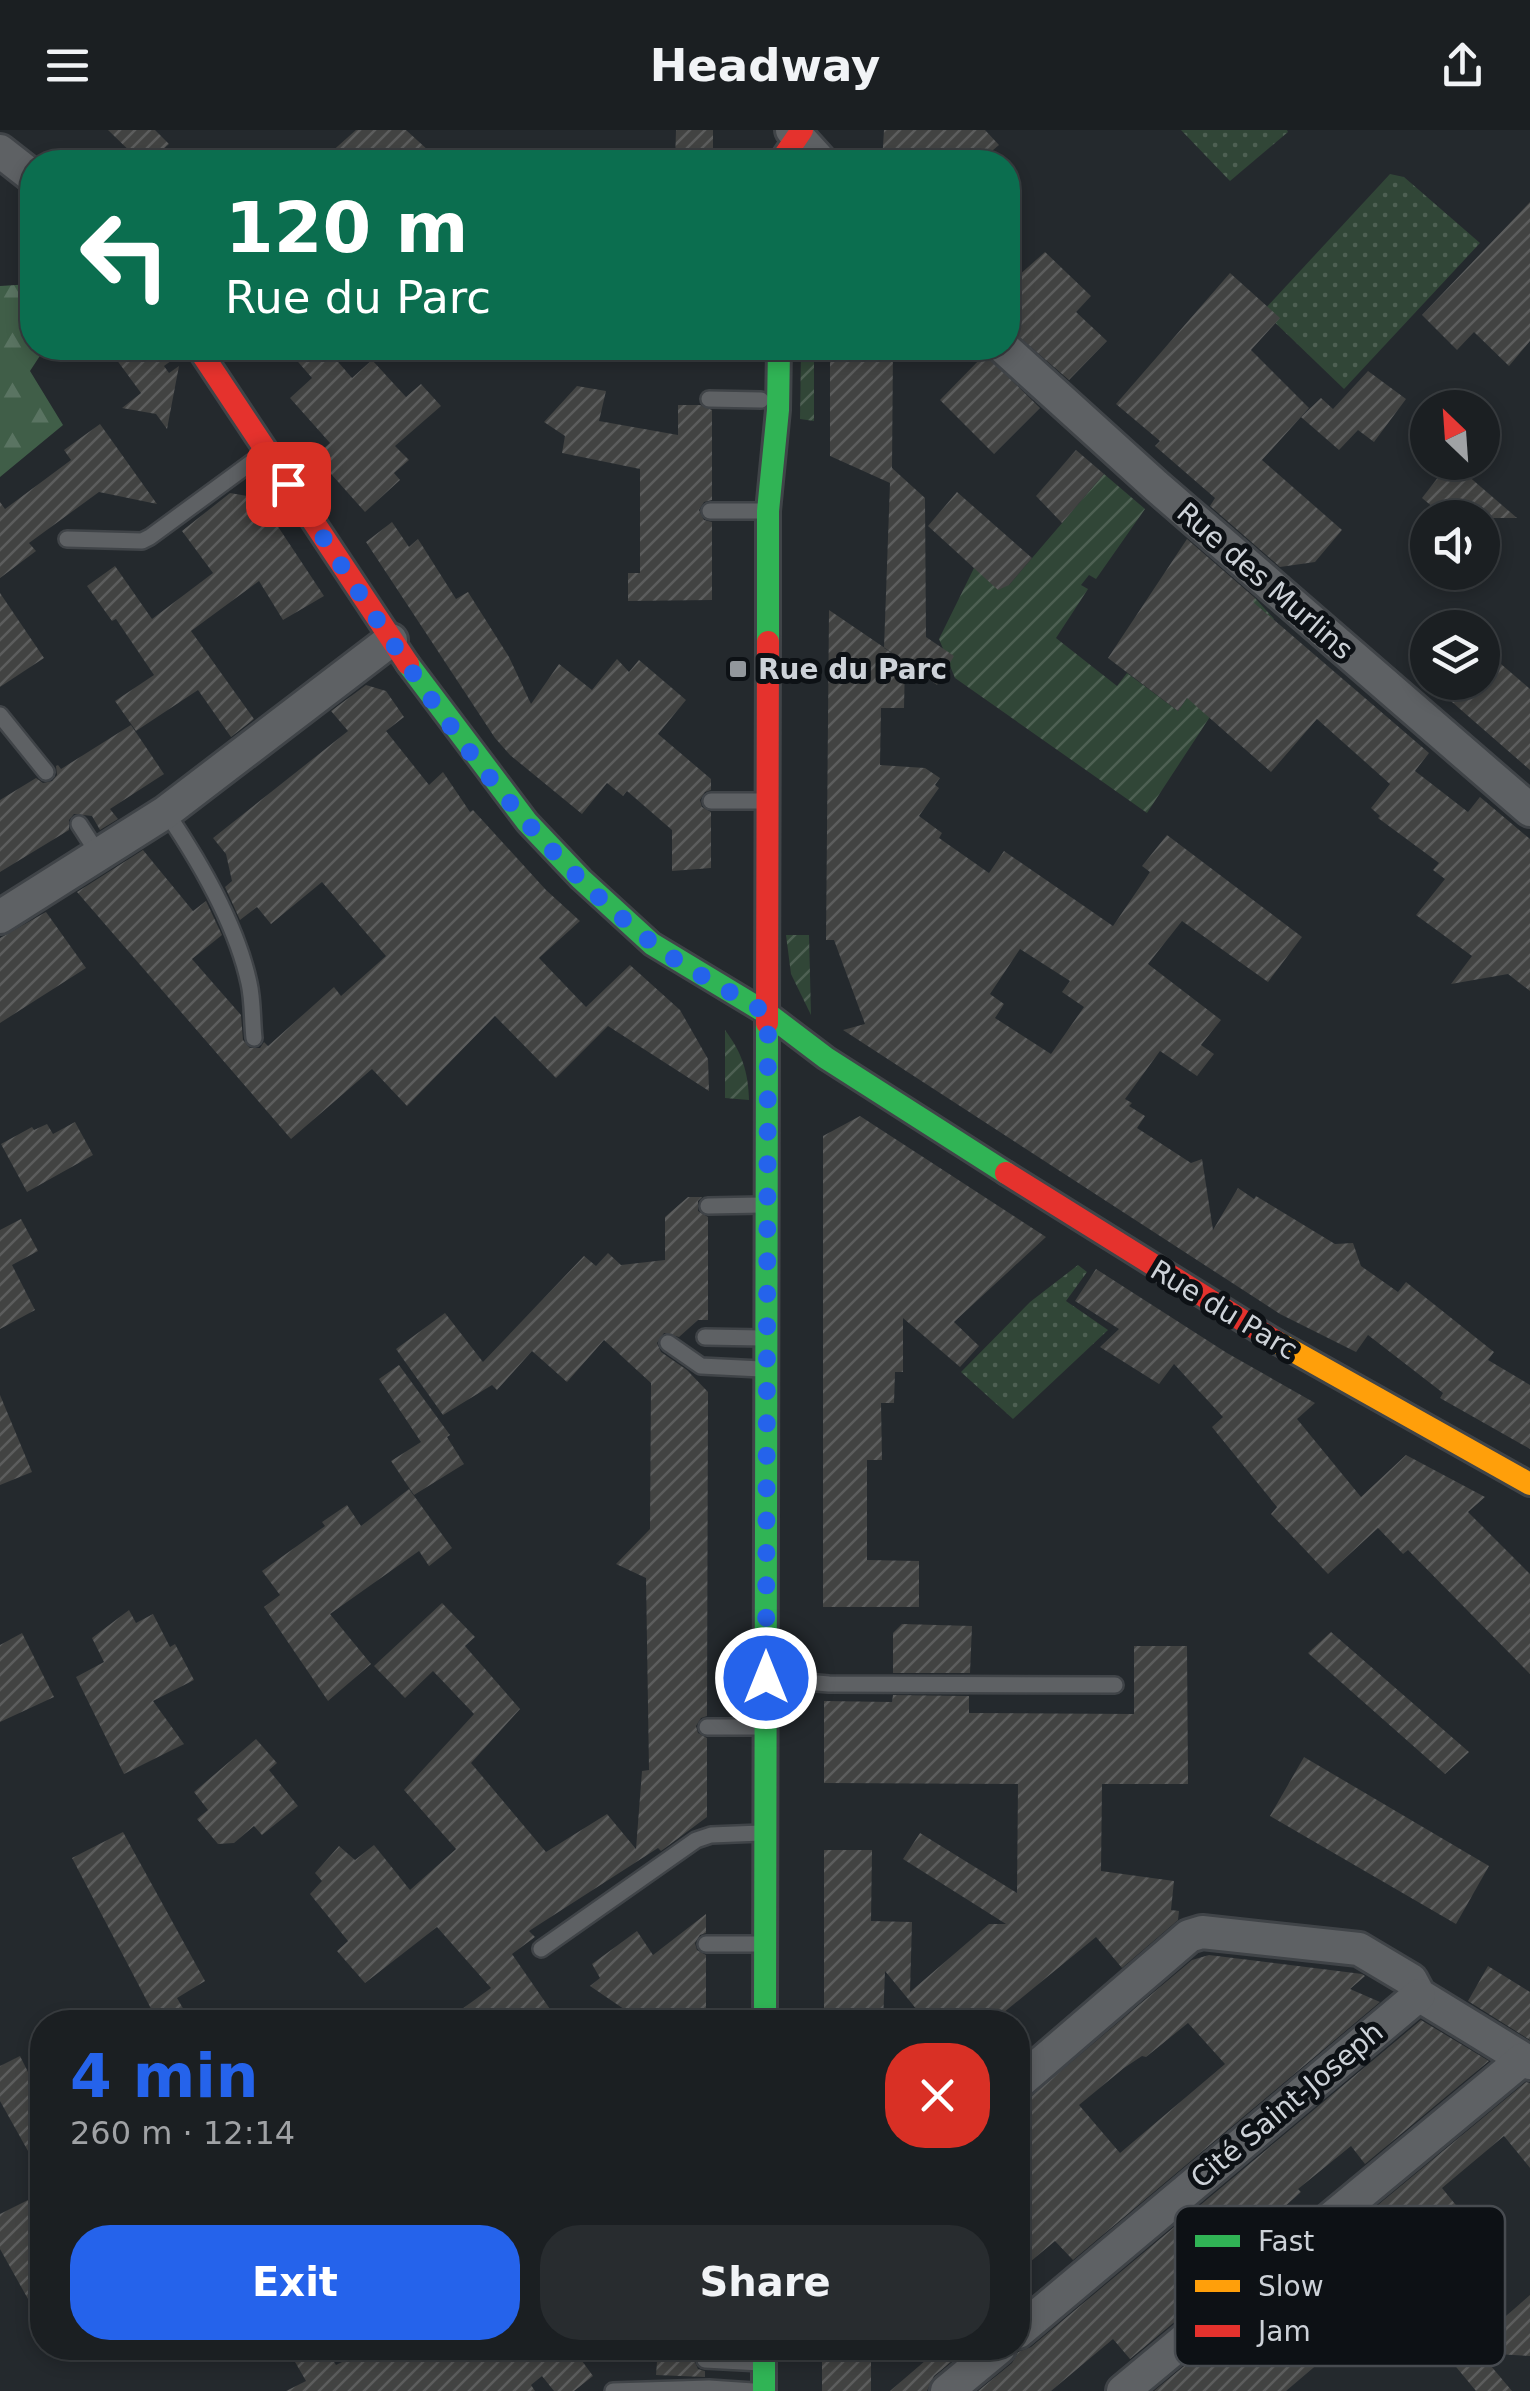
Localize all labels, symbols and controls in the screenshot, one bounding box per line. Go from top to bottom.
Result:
icon: menu [40,38,95,93]
icon: share [1435,38,1490,93]
text: Headway [650,39,880,92]
text: 120 m [225,187,468,269]
icon: left [60,190,190,320]
text: Rue du Parc [225,271,491,324]
north arrow [1410,390,1500,480]
map controls [1410,390,1500,700]
pin [246,442,331,527]
icon: arrive [261,457,316,512]
street label: Rue des Murlins [1170,496,1360,666]
button: sound [1410,500,1500,590]
button: layers [1410,610,1500,700]
place label: Rue du Parc [758,653,947,686]
marker: Rue du Parc [727,658,749,680]
street label: Rue du Parc [1145,1253,1303,1367]
position arrow [714,1626,818,1730]
street label: Cité Saint-Joseph [1184,2015,1390,2195]
text: 4 min [70,2041,258,2111]
button: close [885,2043,990,2148]
text: 260 m · 12:14 [70,2114,295,2152]
legend [1175,2206,1505,2366]
button: Exit [70,2225,520,2340]
button: Share [540,2225,990,2340]
text: Fast [1258,2225,1314,2258]
text: Slow [1258,2270,1324,2303]
text: Jam [1256,2315,1311,2348]

